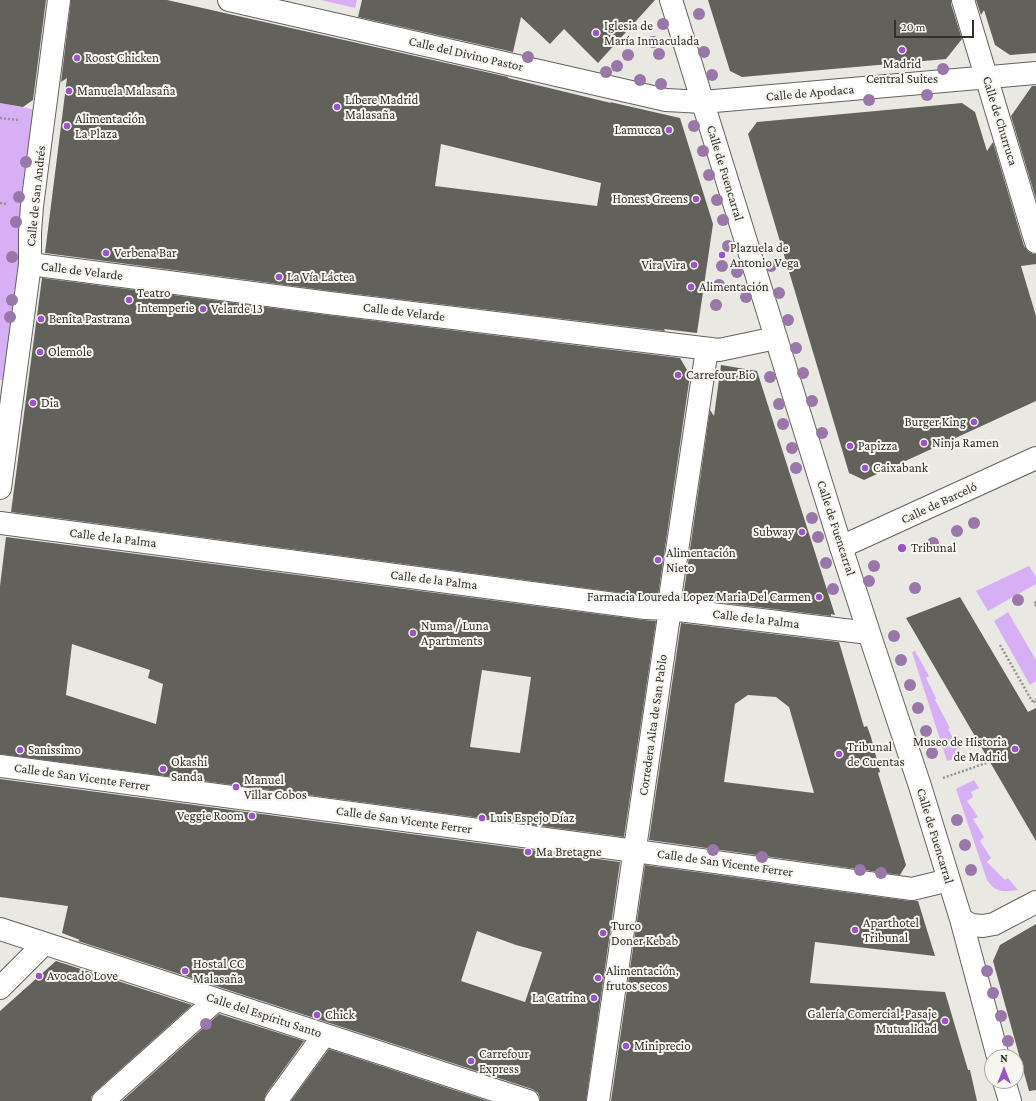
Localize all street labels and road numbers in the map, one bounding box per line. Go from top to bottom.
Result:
street label: Calle del Divino Pastor [407,33,525,75]
street label: Calle de Churruca [979,74,1021,168]
street label: Calle de Apodaca [765,81,855,105]
street label: Calle de Fuencarral [703,123,747,223]
street label: Calle de San Andrés [23,145,49,247]
street label: Calle de Velarde [40,258,124,284]
street label: Calle de Velarde [362,299,446,325]
street label: Calle de Fuencarral [813,478,859,578]
street label: Calle de Barceló [899,479,979,527]
street label: Calle de la Palma [69,525,157,551]
street label: Calle de la Palma [390,567,478,593]
street label: Calle de la Palma [712,606,800,632]
street label: Corredera Alta de San Pablo [635,653,671,797]
street label: Calle de San Vicente Ferrer [13,760,151,794]
street label: Calle de Fuencarral [913,786,957,886]
street label: Calle de San Vicente Ferrer [335,803,473,837]
street label: Calle de San Vicente Ferrer [656,846,794,880]
street label: Calle del Espíritu Santo [204,989,324,1041]

